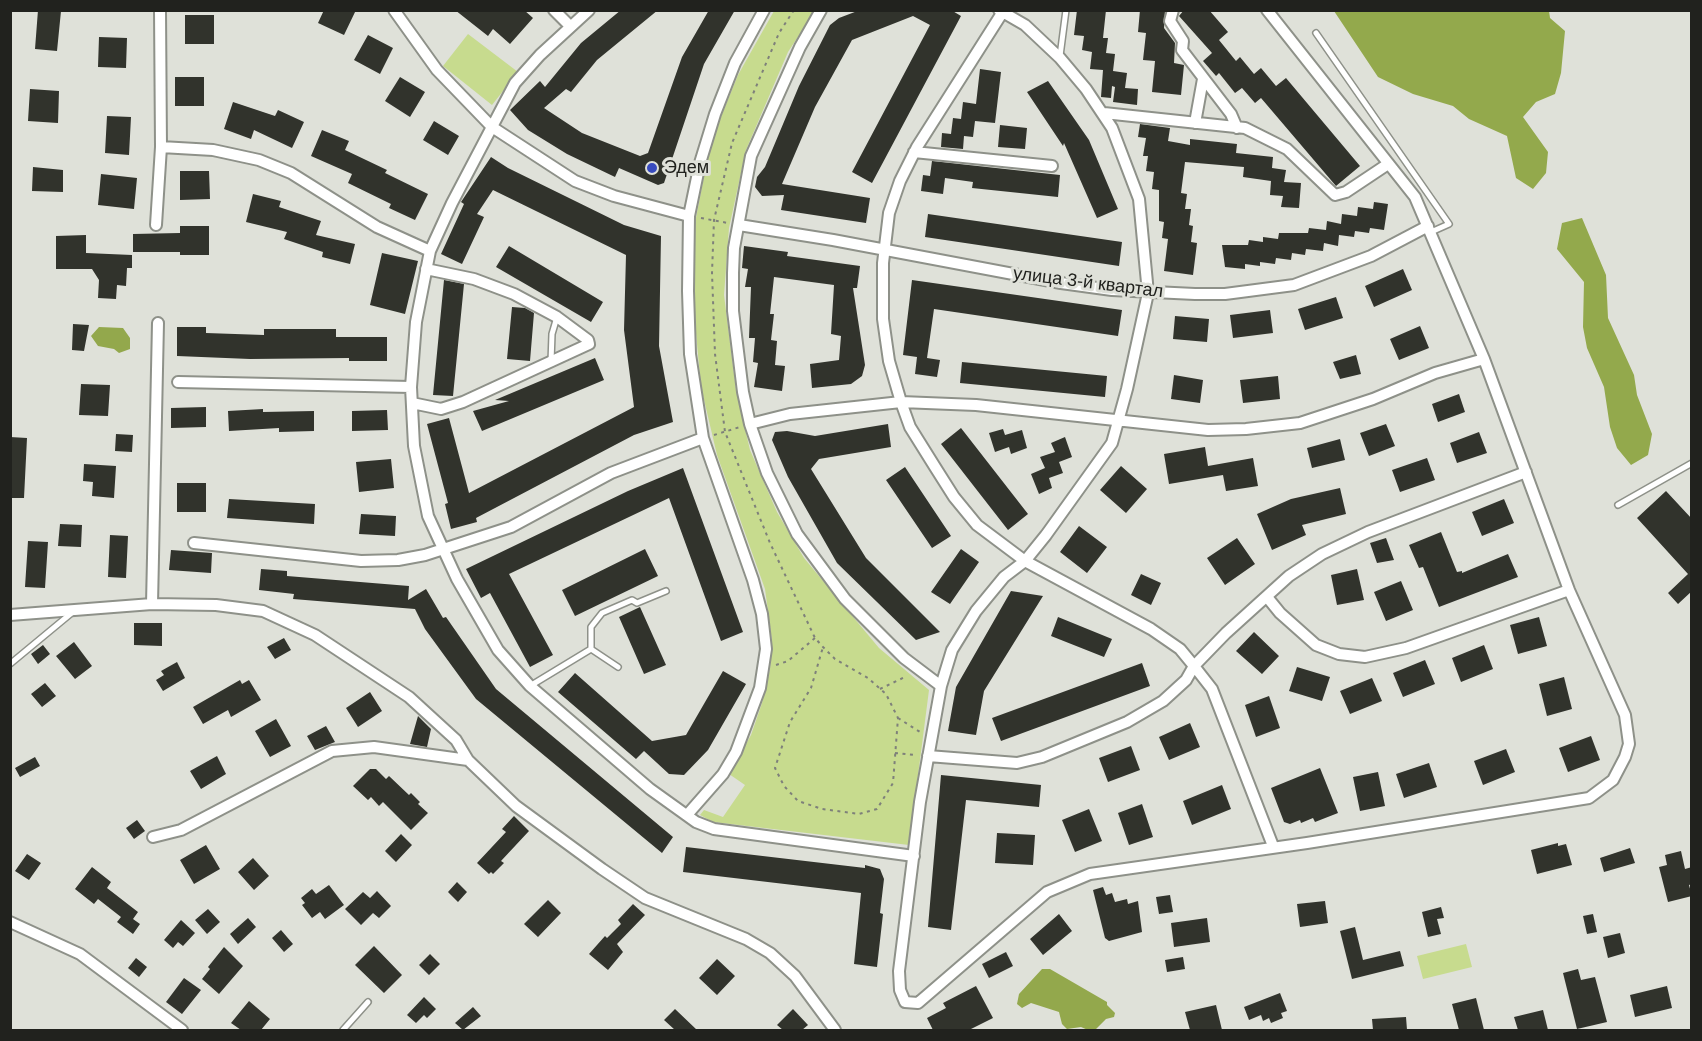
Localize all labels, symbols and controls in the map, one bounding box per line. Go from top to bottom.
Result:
place label: Эдем [664,157,709,179]
marker: Эдем [645,161,659,175]
street label: улица 3-й квартал [1012,263,1164,303]

